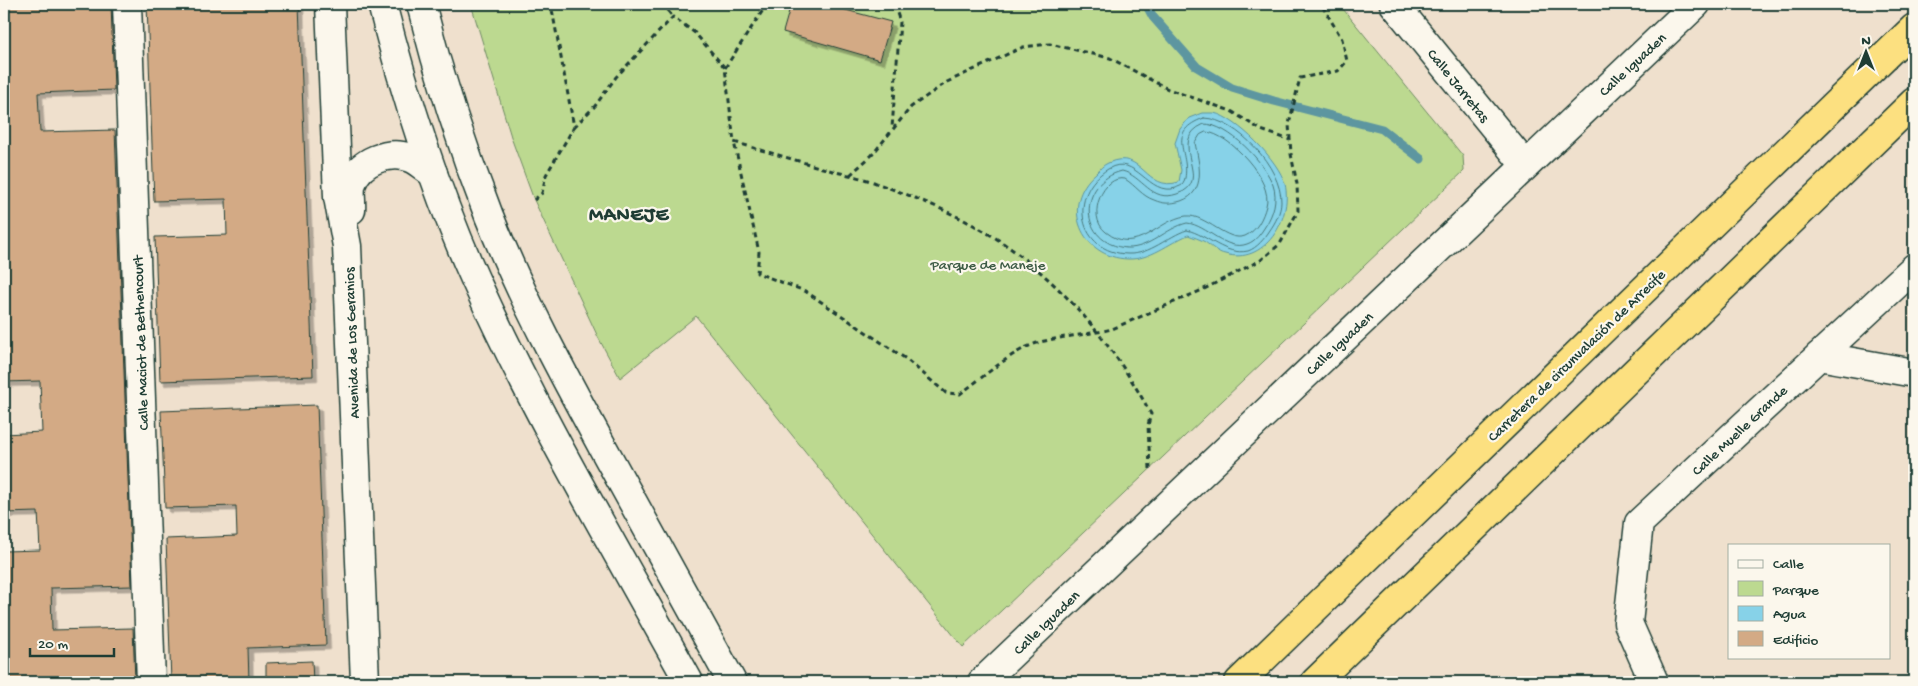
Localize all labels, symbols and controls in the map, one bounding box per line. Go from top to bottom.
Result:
north arrow [1840,28,1890,78]
street label: Calle Iguaden [1596,30,1671,101]
text: N [1861,33,1871,50]
street label: Calle Jarretas [1422,46,1493,127]
district label: MANEJE [589,205,670,228]
street label: Calle Maciot de Bethencourt [130,253,154,431]
park label: Parque de Maneje [929,257,1046,275]
street label: Carretera de circunvalación de Arrecife [1485,266,1670,446]
street label: Avenida de Los Geranios [341,267,365,419]
street label: Calle Iguaden [1303,309,1378,380]
street label: Calle Muelle Grande [1689,382,1792,480]
legend [1728,544,1890,658]
text: Calle [1773,556,1804,574]
text: Parque [1772,582,1819,600]
street label: Calle Iguaden [1010,587,1084,660]
text: Agua [1773,606,1806,624]
scale bar [30,626,114,658]
text: Edificio [1773,632,1819,650]
text: 20 m [38,636,68,654]

